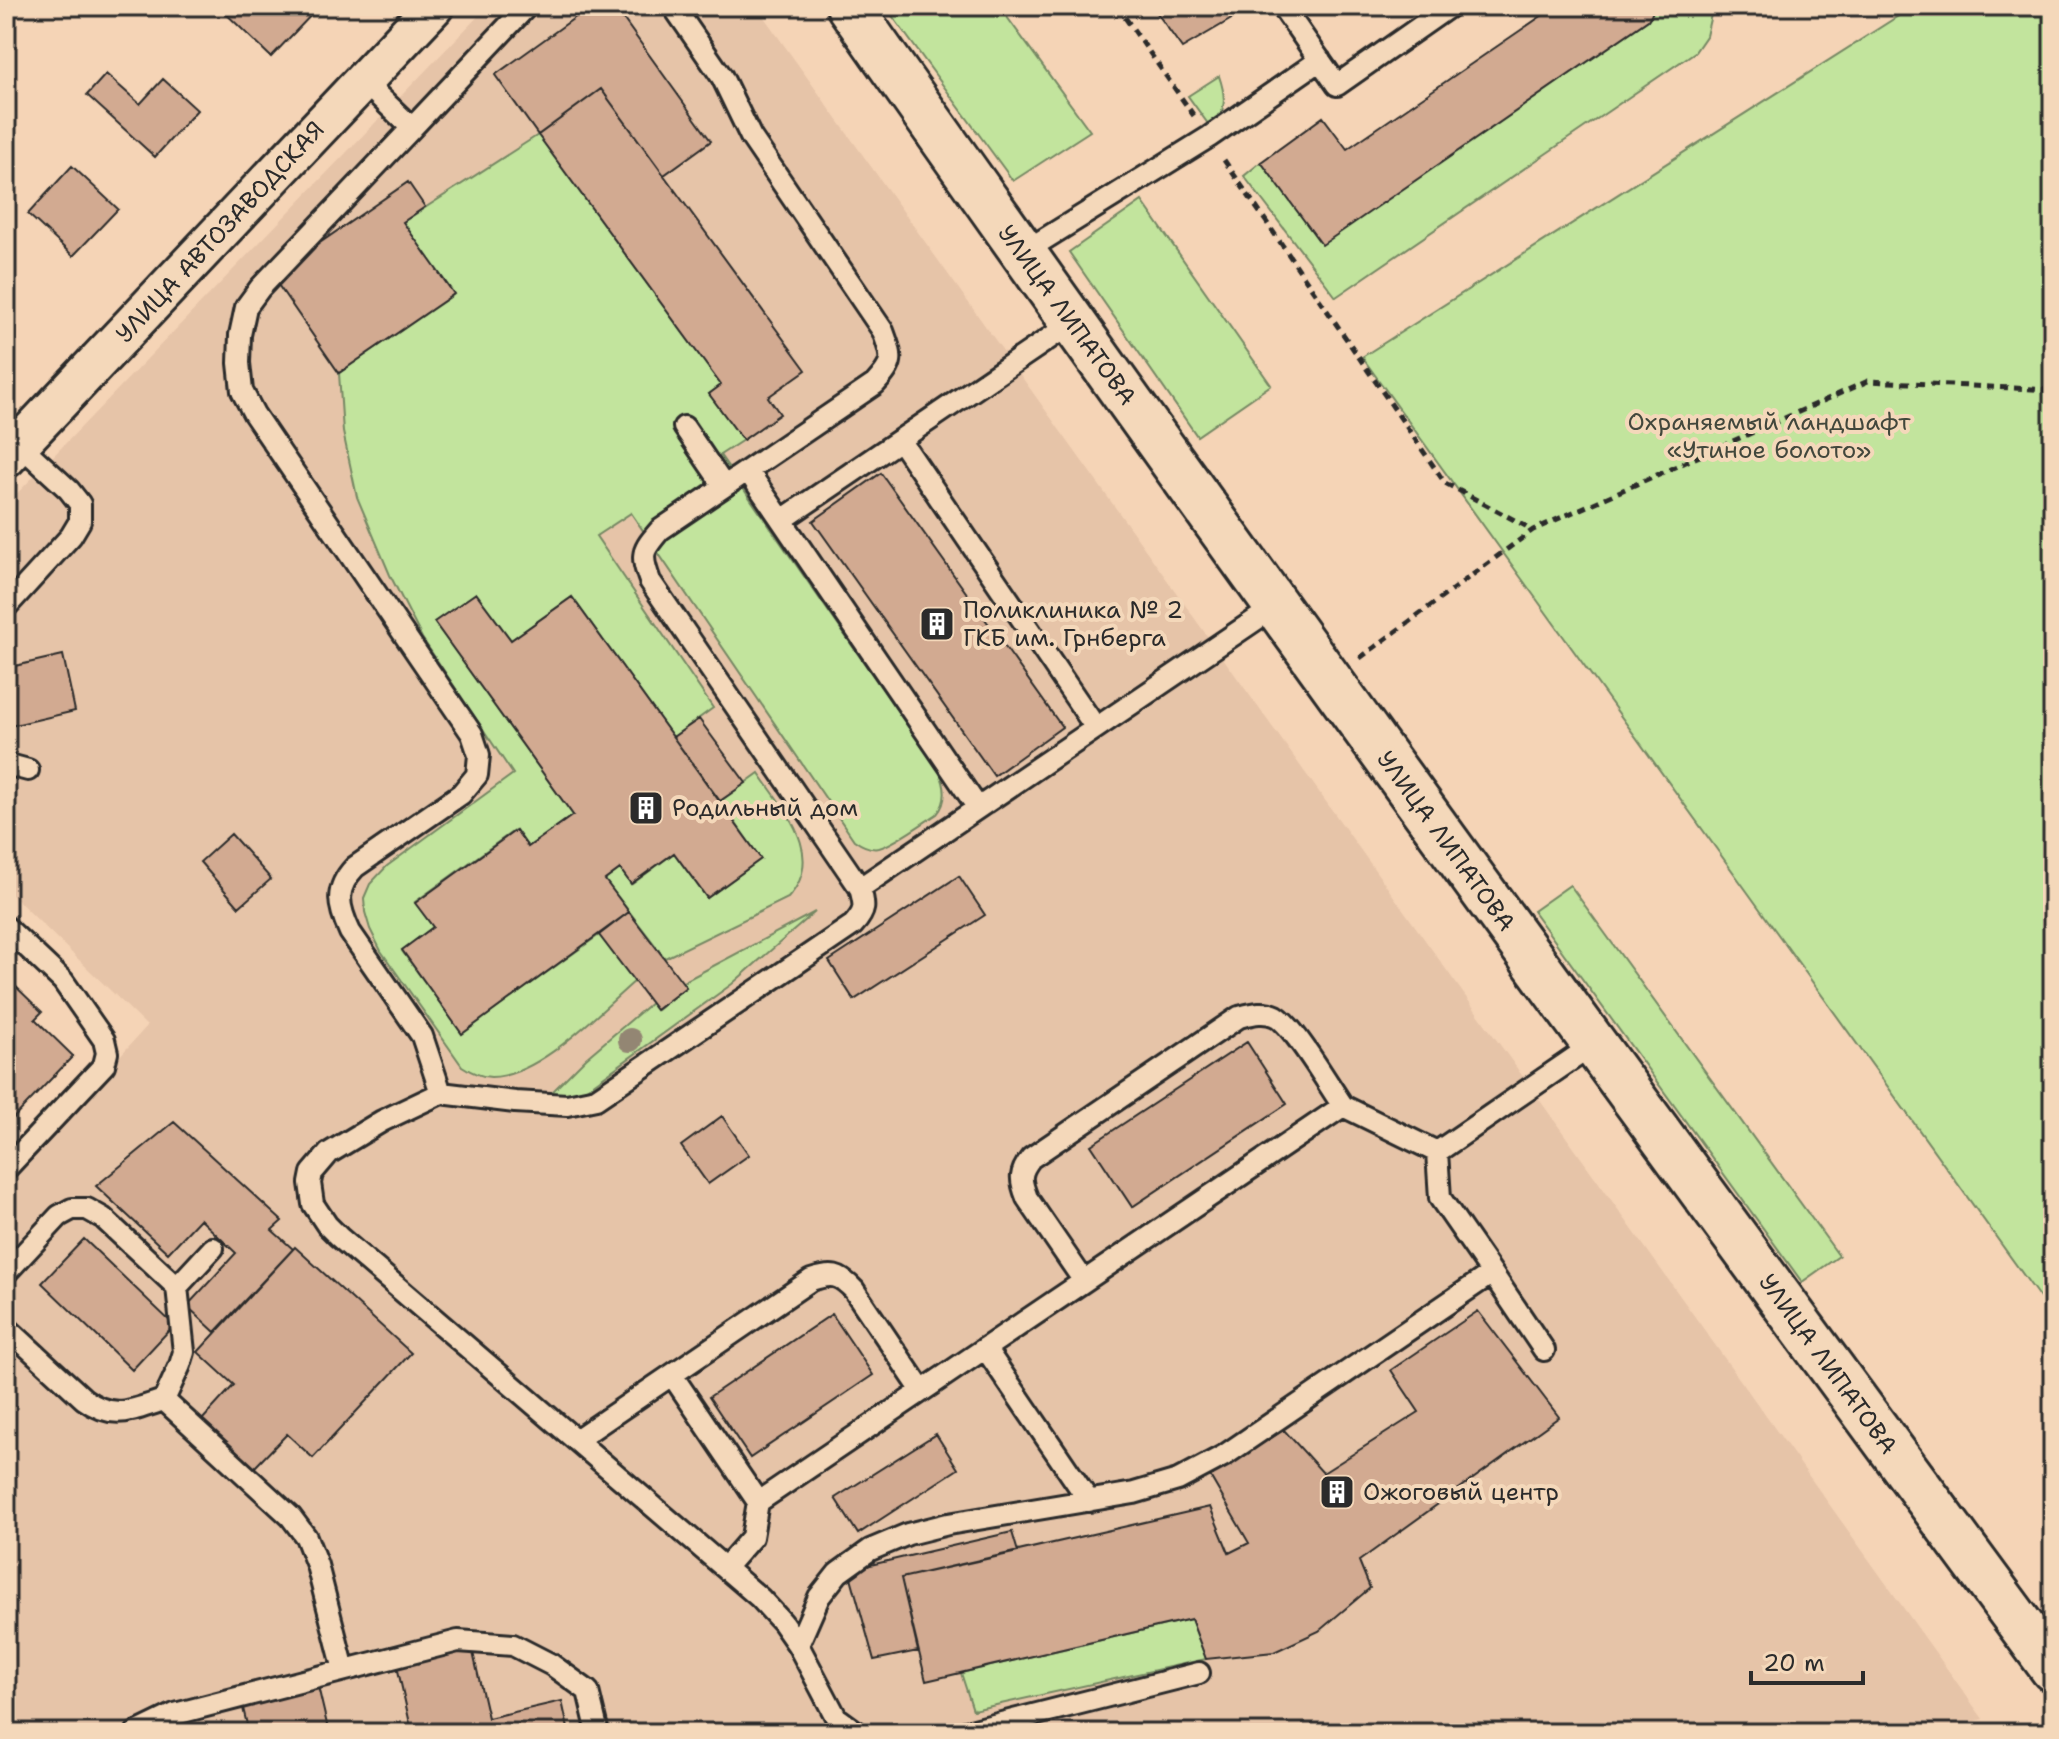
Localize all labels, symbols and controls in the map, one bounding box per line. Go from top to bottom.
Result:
street label: УЛИЦА АВТОЗАВОДСКАЯ [109,114,331,350]
street label: УЛИЦА ЛИПАТОВА [991,218,1143,412]
park label: Охраняемый ландшафт «Утиное болото» [1627,406,1911,466]
place label: Поликлиника № 2 ГКБ им. Грнберга [963,594,1183,654]
building icon: Поликлиника № 2 ГКБ им. Грнберга [918,605,956,643]
street label: УЛИЦА ЛИПАТОВА [1370,744,1522,938]
building icon: Родильный дом [627,789,665,827]
place label: Родильный дом [672,792,858,824]
street label: УЛИЦА ЛИПАТОВА [1752,1267,1904,1461]
building icon: Ожоговый центр [1318,1473,1356,1511]
place label: Ожоговый центр [1363,1476,1559,1508]
scale bar [1751,1635,1863,1685]
text: 20 m [1763,1647,1825,1679]

